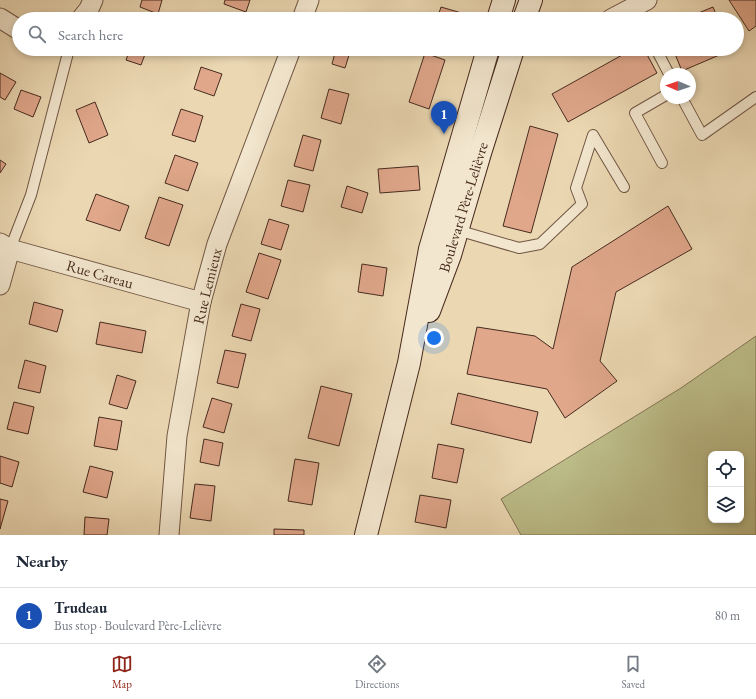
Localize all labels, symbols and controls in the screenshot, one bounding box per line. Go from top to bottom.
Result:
search box [12,12,744,56]
icon: search [26,23,48,45]
text: Search here [58,25,123,44]
north arrow [660,68,696,104]
pin: 1 [431,101,457,134]
street label: Boulevard Père-Lelièvre [434,140,492,274]
street label: Rue Lemieux [188,246,226,326]
street label: Rue Careau [64,255,136,293]
your location [424,328,444,348]
map controls [708,451,744,523]
button: locate [708,451,744,487]
button: layers [708,487,744,523]
text: Nearby [16,550,68,572]
text: Trudeau [54,598,107,617]
text: 1 [26,607,32,624]
text: 80 m [715,607,740,624]
text: Bus stop · Boulevard Père-Lelièvre [54,617,222,634]
tab: Map [111,653,133,691]
tab: Directions [355,653,399,691]
tab: Saved [621,653,645,691]

